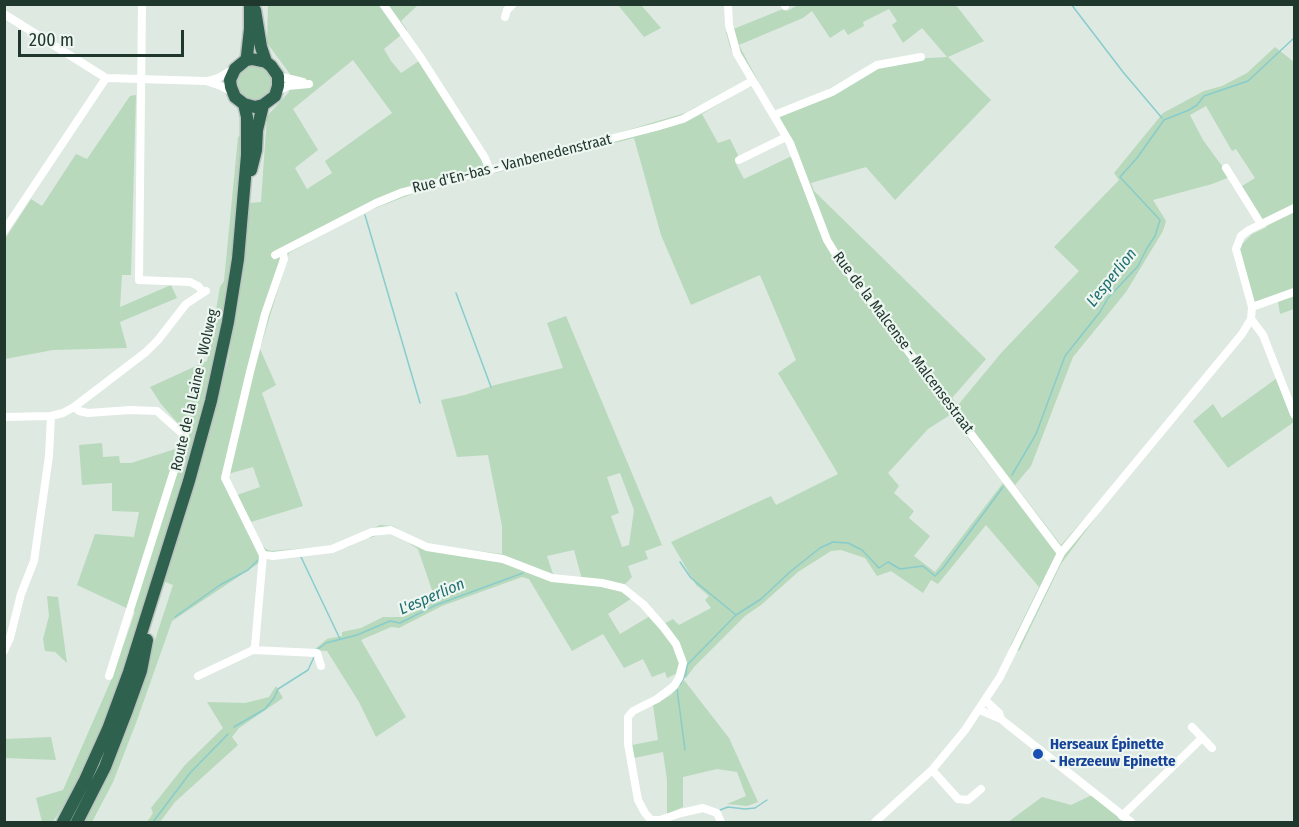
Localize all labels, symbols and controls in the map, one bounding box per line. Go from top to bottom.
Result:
scale bar [21,18,188,56]
text: 200 m [29,29,74,51]
street label: Rue d'En-bas - Vanbenedenstraat [411,131,613,197]
water label: L'esperlion [1083,245,1141,311]
street label: Rue de la Malcense - Malcensestraat [829,249,977,437]
street label: Route de la Laine - Wolweg [168,307,222,473]
water label: L'esperlion [396,575,468,619]
place label: Herseaux Épinette - Herzeeuw Epinette [1050,736,1176,771]
marker: Herseaux Épinette - Herzeeuw Epinette [1031,747,1045,761]

